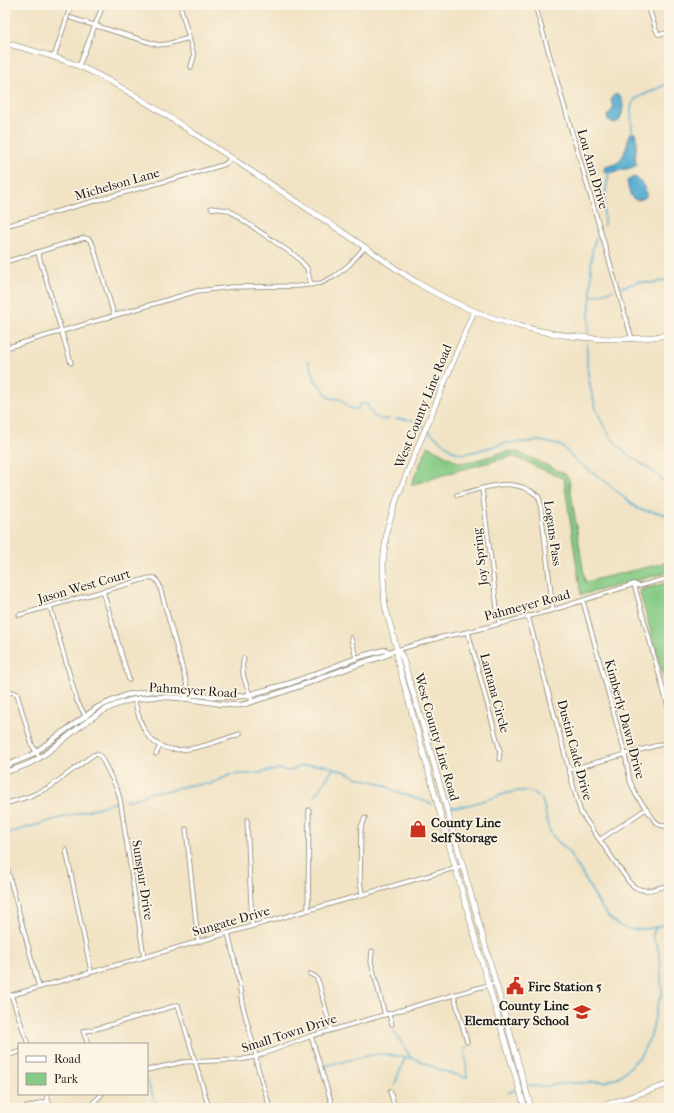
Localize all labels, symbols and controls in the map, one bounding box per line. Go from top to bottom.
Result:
street label: Lou Ann Drive [574,127,612,211]
street label: Michelson Lane [73,165,162,203]
street label: West County Line Road [391,341,455,471]
street label: Logans Pass [541,499,565,567]
street label: Joy Spring [469,526,491,588]
street label: Jason West Court [35,566,132,607]
street label: Pahmeyer Road [482,586,572,624]
street label: Lantana Circle [477,651,513,735]
street label: Kimberly Dawn Drive [602,658,648,781]
street label: West County Line Road [411,670,463,804]
street label: Pahmeyer Road [148,679,238,701]
street label: Dustin Cade Drive [554,698,596,803]
place label: County Line Self Storage [431,815,502,846]
shop icon: County Line Self Storage [408,819,428,839]
street label: Sunspur Drive [129,839,157,922]
street label: Sungate Drive [190,903,272,939]
public building icon: Fire Station 5 [505,976,525,996]
place label: Fire Station 5 [527,979,602,994]
place label: County Line Elementary School [464,998,570,1029]
school or university icon: County Line Elementary School [572,1002,592,1022]
street label: Small Town Drive [240,1010,339,1055]
legend [18,1043,148,1095]
text: Road [54,1052,81,1066]
text: Park [54,1072,79,1086]

